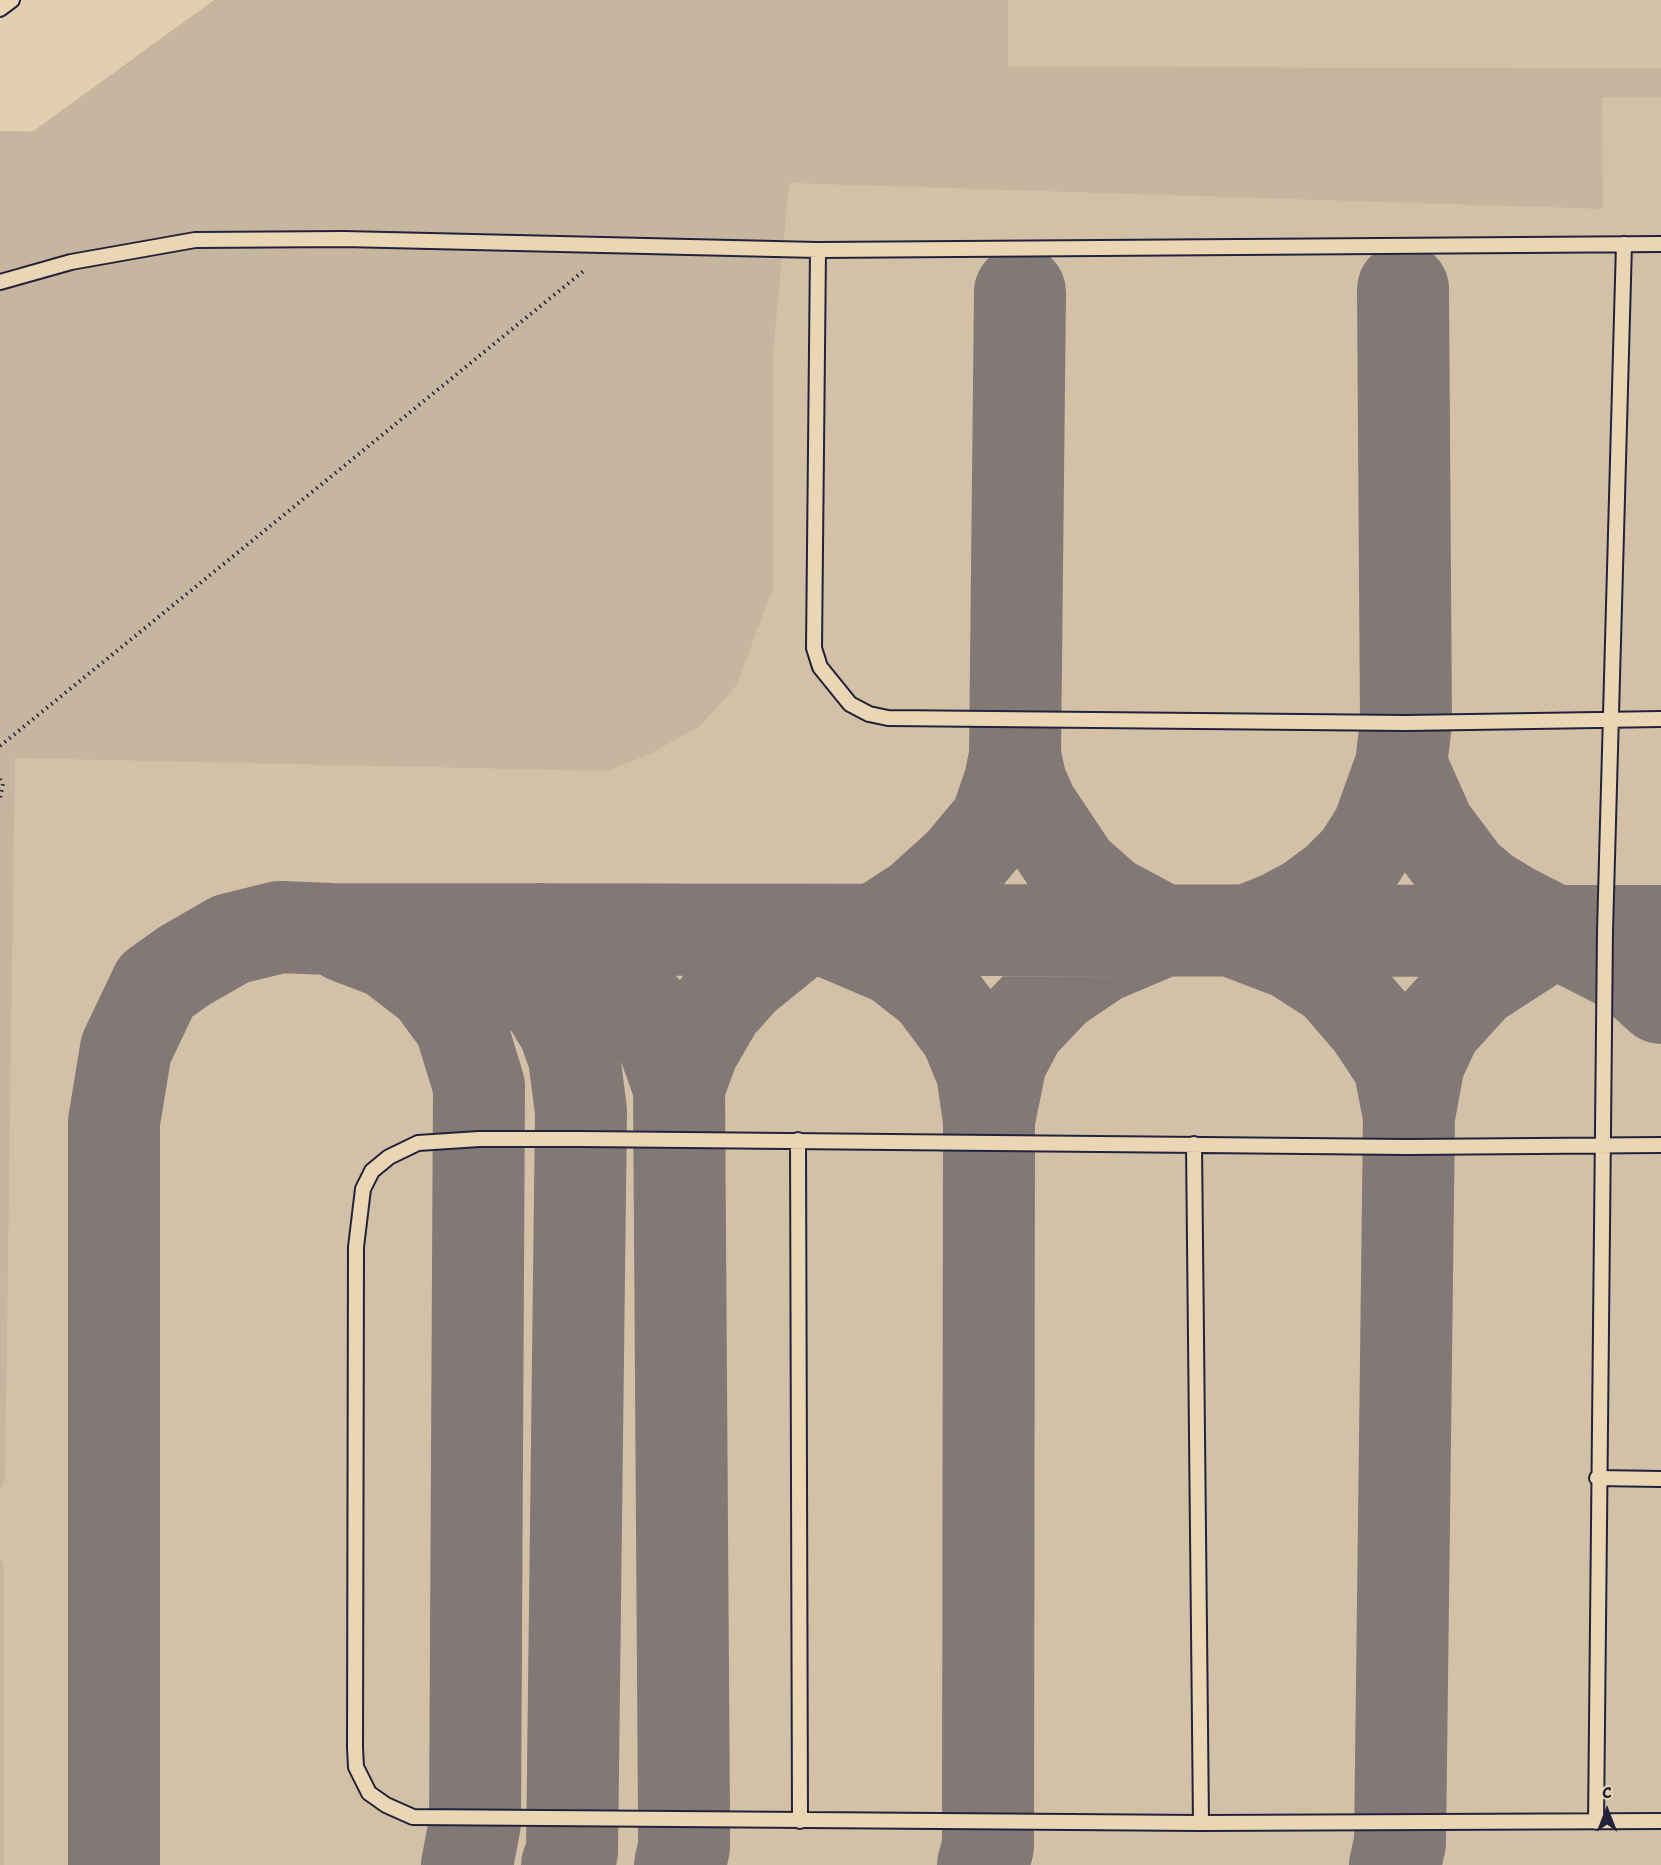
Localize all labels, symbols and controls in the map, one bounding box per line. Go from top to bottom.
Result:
north arrow [1577,1781,1637,1841]
text: С [1602,1782,1612,1803]

